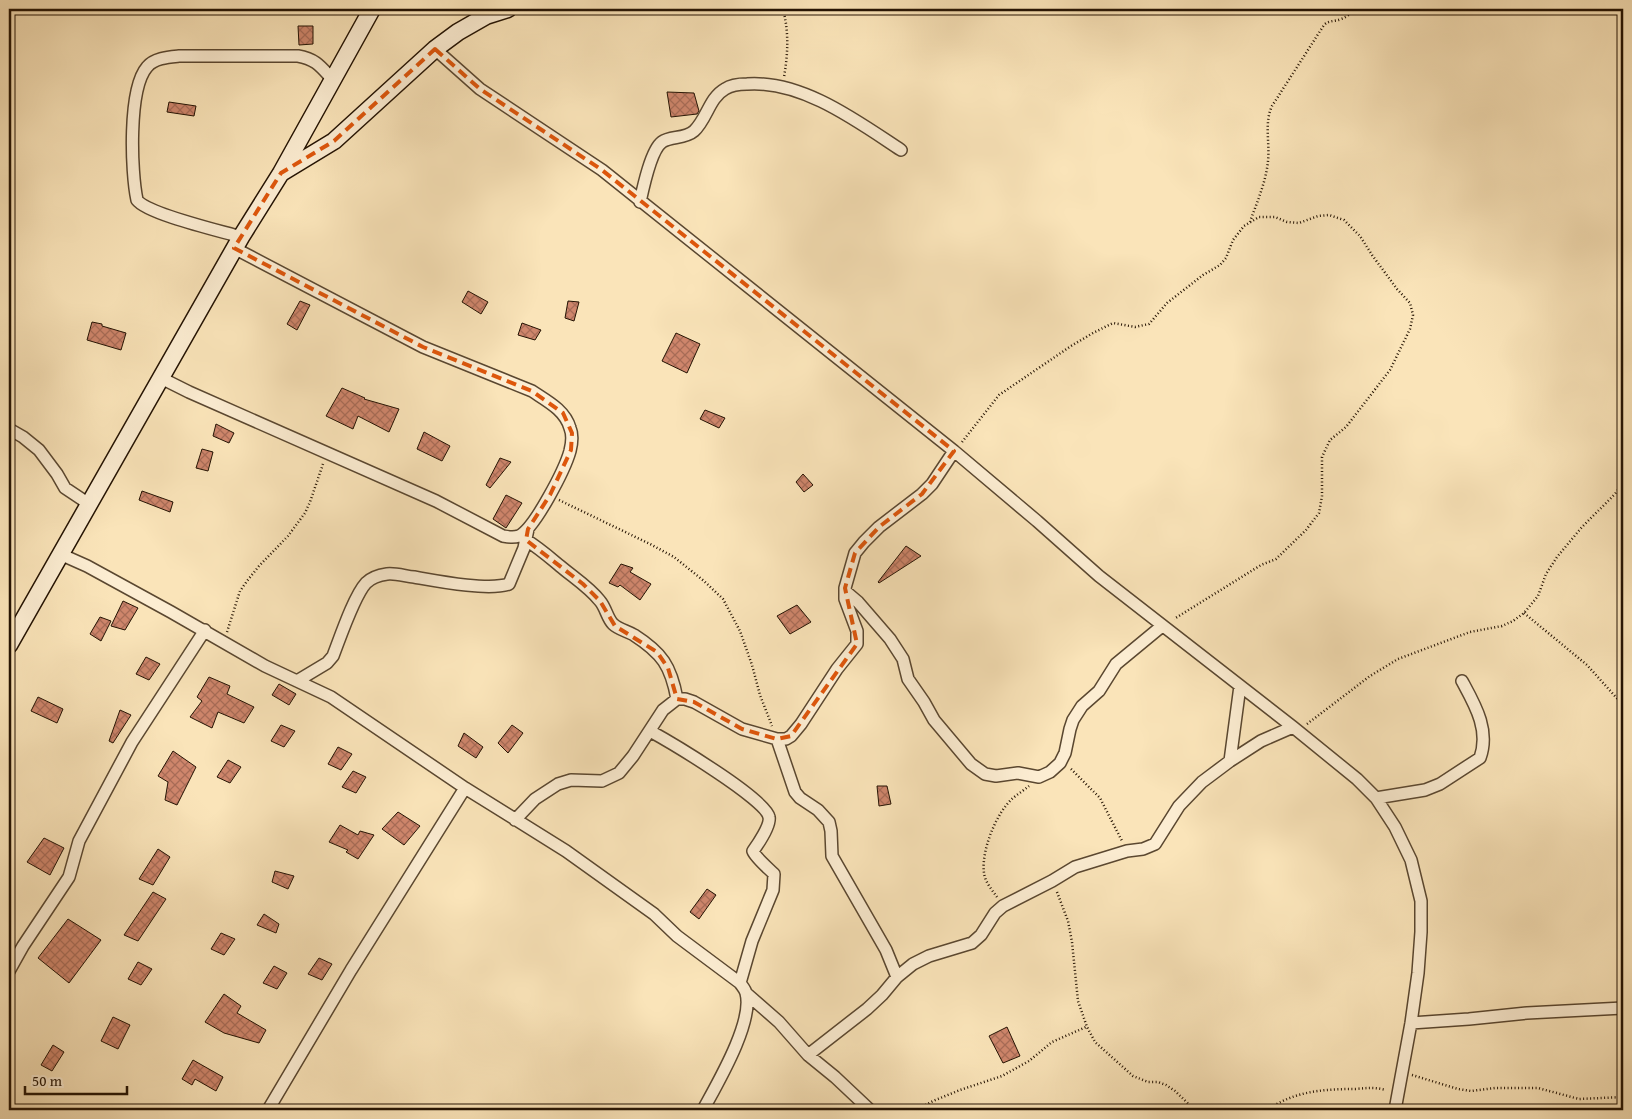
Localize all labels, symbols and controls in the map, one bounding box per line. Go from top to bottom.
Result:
scale bar [25,1064,128,1096]
text: 50 m [32,1070,63,1091]

